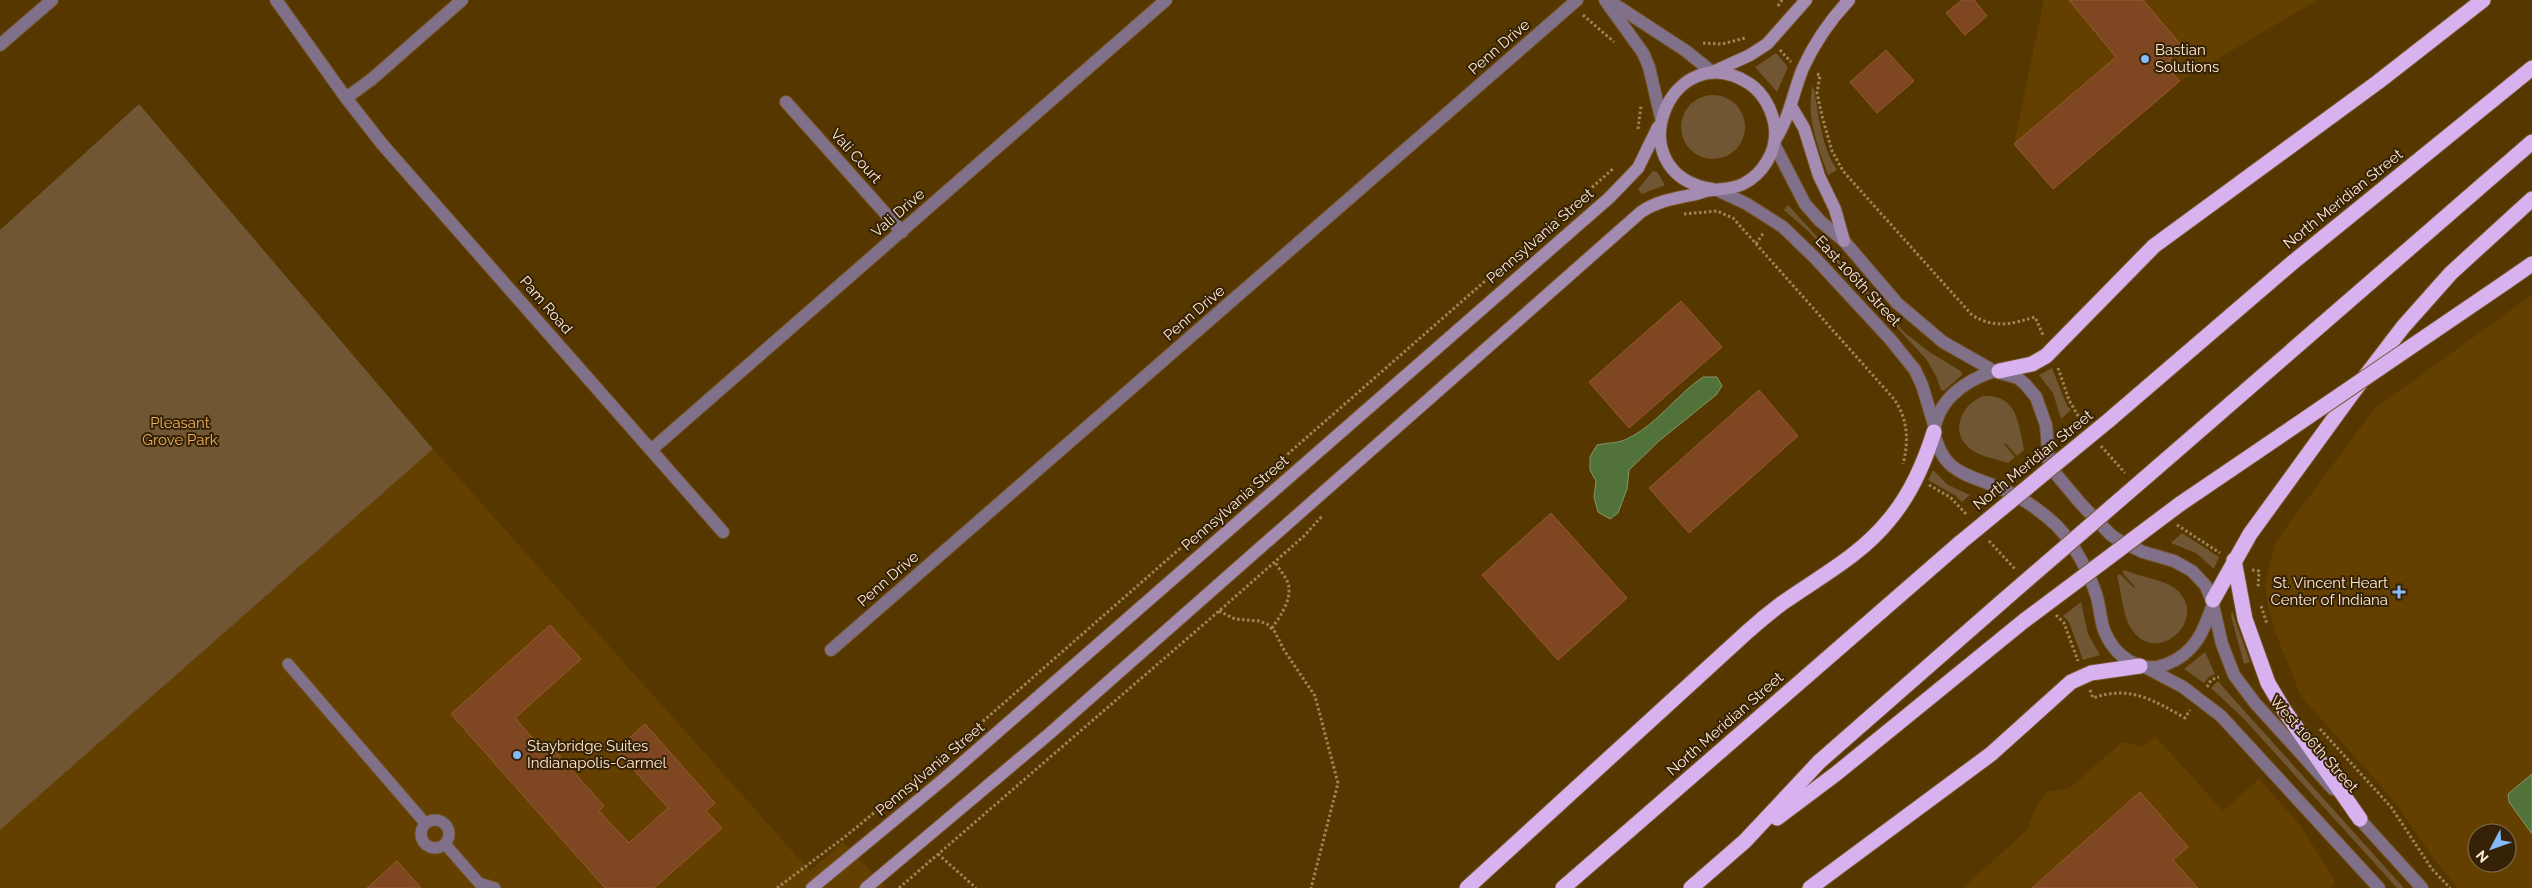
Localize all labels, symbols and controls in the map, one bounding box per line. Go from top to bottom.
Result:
street label: Penn Drive [1465,15,1533,78]
place label: Bastian Solutions [2155,41,2219,76]
marker: Bastian Solutions [2139,53,2151,65]
street label: Vali Court [827,125,885,187]
street label: North Meridian Street [2280,145,2406,253]
street label: Vali Drive [868,185,928,241]
street label: Pennsylvania Street [1483,185,1597,287]
street label: East 106th Street [1811,232,1905,330]
street label: Pam Road [516,272,576,338]
street label: Penn Drive [1160,281,1228,344]
street label: North Meridian Street [1970,406,2096,514]
park label: Pleasant Grove Park [142,414,218,449]
street label: Pennsylvania Street [1178,452,1292,554]
street label: Penn Drive [854,547,922,610]
place label: St. Vincent Heart Center of Indiana [2270,574,2388,609]
marker: St. Vincent Heart Center of Indiana [2392,585,2406,599]
street label: North Meridian Street [1663,668,1787,780]
street label: West 106th Street [2266,692,2362,796]
street label: Pennsylvania Street [872,718,988,820]
place label: Staybridge Suites Indianapolis-Carmel [527,737,668,772]
marker: Staybridge Suites Indianapolis-Carmel [511,749,523,761]
north arrow [2467,823,2517,873]
text: N [2473,847,2492,866]

